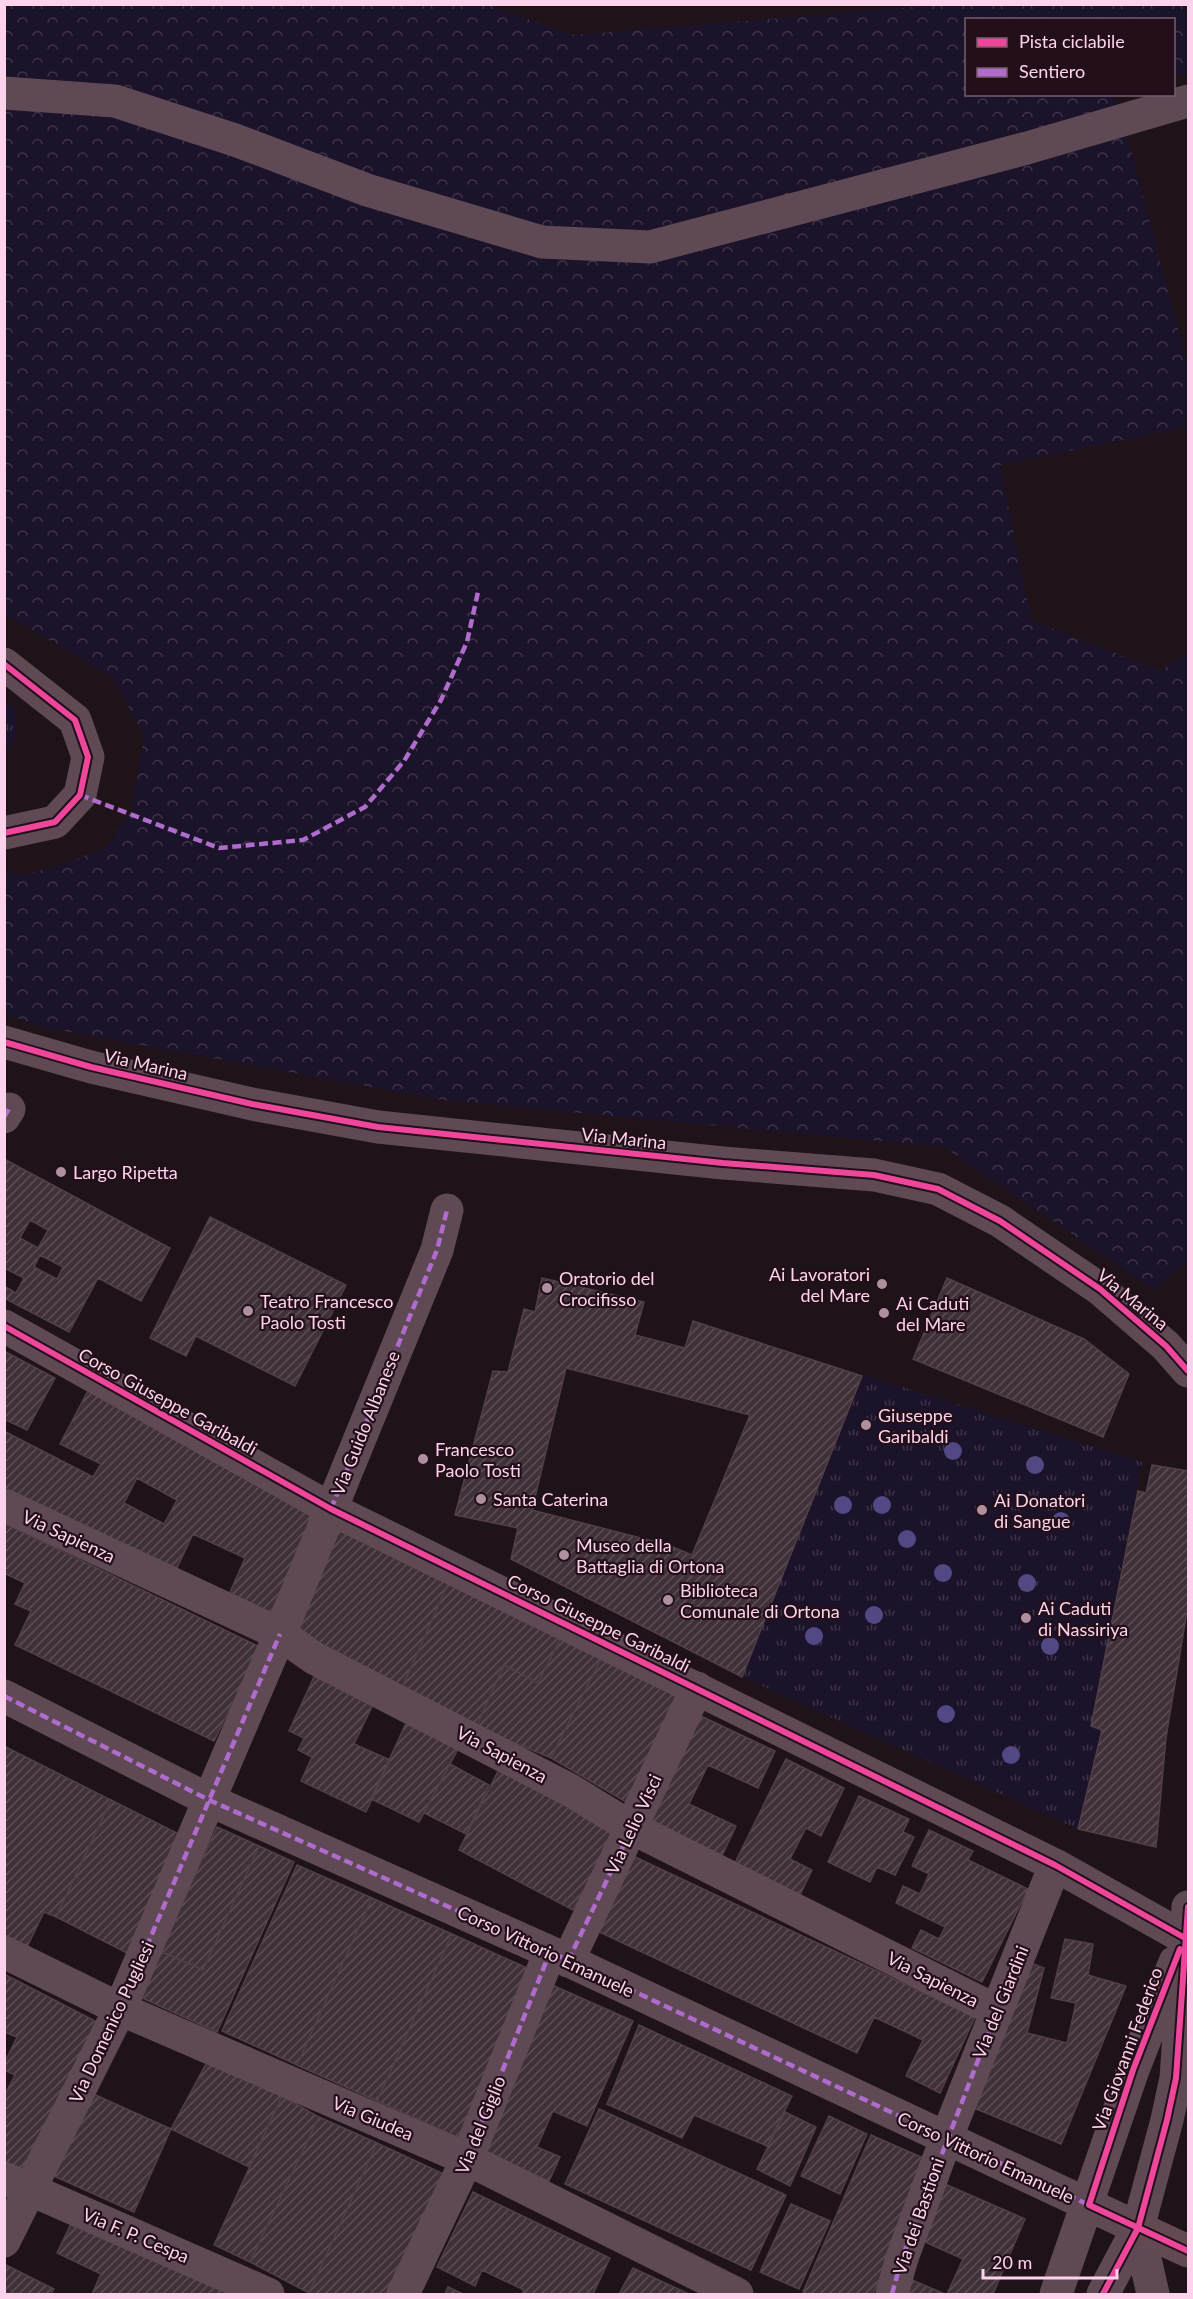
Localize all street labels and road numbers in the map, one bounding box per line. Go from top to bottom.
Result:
street label: Via Marina [102,1044,190,1084]
street label: Via Marina [580,1123,668,1153]
street label: Via Marina [1093,1264,1173,1334]
street label: Corso Giuseppe Garibaldi [75,1343,261,1459]
street label: Via Guido Albanese [326,1347,404,1499]
street label: Via Sapienza [19,1505,119,1567]
street label: Corso Giuseppe Garibaldi [504,1569,694,1677]
street label: Via Sapienza [453,1721,551,1787]
street label: Via Lelio Visci [600,1770,666,1878]
street label: Corso Vittorio Emanuele [454,1900,638,2002]
street label: Via Domenico Pugliesi [64,1938,158,2106]
street label: Via del Giardini [967,1942,1033,2062]
street label: Via Sapienza [884,1947,982,2011]
street label: Via Giovanni Federico [1087,1964,1167,2134]
street label: Via del Giglio [450,2073,510,2177]
street label: Via Giudea [329,2091,417,2145]
street label: Corso Vittorio Emanuele [894,2106,1078,2208]
street label: Via dei Bastioni [888,2155,948,2277]
street label: Via F. P. Cespa [79,2203,193,2267]

